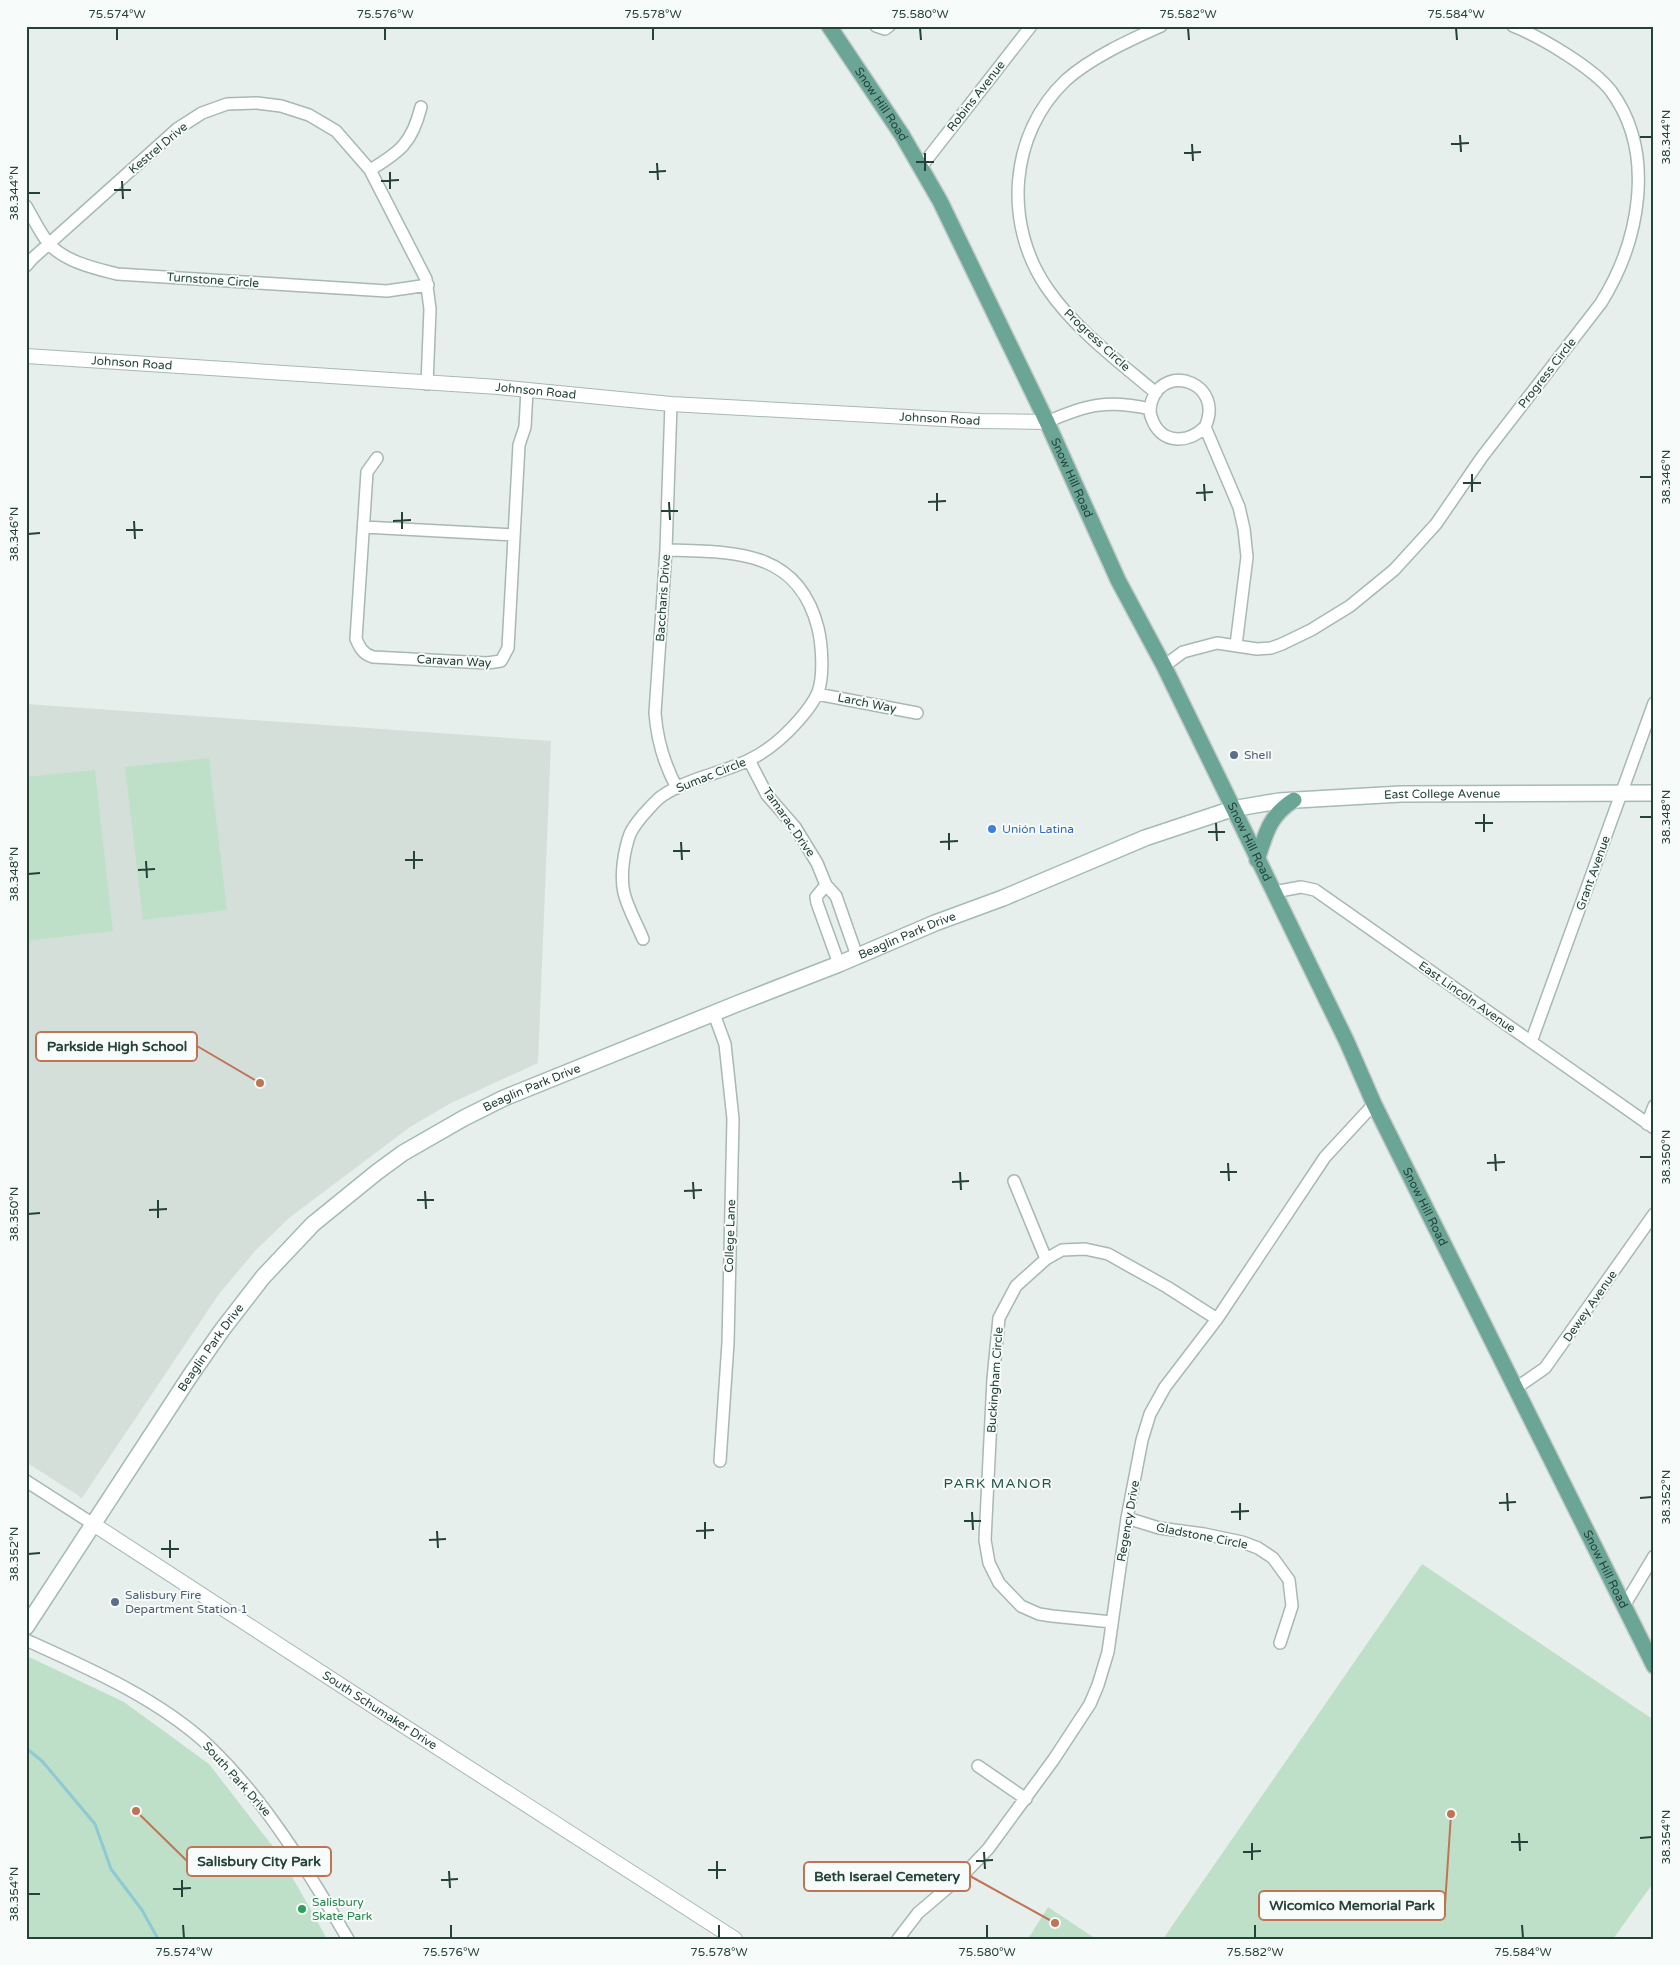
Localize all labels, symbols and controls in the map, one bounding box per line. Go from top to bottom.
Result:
text: 75.574°W [88,7,146,21]
text: 75.576°W [356,7,414,21]
text: 75.578°W [624,7,682,21]
text: 75.580°W [891,7,949,21]
text: 75.582°W [1159,7,1217,21]
text: 75.584°W [1427,7,1485,21]
street label: Robins Avenue [944,58,1008,134]
street label: Snow Hill Road [852,65,911,143]
text: 38.344°N [1659,110,1673,164]
street label: Kestrel Drive [126,119,190,177]
text: 38.344°N [7,166,21,220]
street label: Turnstone Circle [166,270,260,290]
street label: Progress Circle [1061,306,1133,374]
street label: Progress Circle [1515,335,1579,411]
street label: Johnson Road [91,353,173,373]
street label: Johnson Road [495,380,577,402]
street label: Johnson Road [899,410,981,428]
street label: Snow Hill Road [1048,436,1096,520]
text: 38.346°N [1659,450,1673,504]
text: 38.346°N [7,507,21,561]
street label: Baccharis Drive [653,553,673,642]
street label: Caravan Way [416,652,492,670]
street label: Larch Way [836,690,898,716]
place label: Shell [1244,748,1271,762]
marker: Shell [1228,749,1240,761]
street label: Sumac Circle [674,755,748,795]
street label: Tamarac Drive [760,785,818,859]
street label: East College Avenue [1384,787,1501,802]
text: 38.348°N [1659,790,1673,844]
street label: Snow Hill Road [1224,800,1275,883]
place label: Unión Latina [1002,822,1074,836]
marker: Unión Latina [986,823,998,835]
street label: Grant Avenue [1573,834,1613,912]
text: 38.348°N [7,847,21,901]
street label: Beaglin Park Drive [856,909,958,962]
street label: East Lincoln Avenue [1416,958,1518,1036]
callout: Parkside High School [36,1032,197,1061]
text: Parkside High School [47,1038,187,1055]
street label: Beaglin Park Drive [481,1061,583,1114]
text: 38.350°N [1659,1130,1673,1184]
street label: Snow Hill Road [1400,1165,1450,1248]
text: 38.350°N [7,1187,21,1241]
street label: College Lane [722,1199,738,1273]
street label: Dewey Avenue [1560,1267,1620,1344]
street label: Beaglin Park Drive [175,1301,247,1394]
street label: Buckingham Circle [984,1326,1006,1434]
text: 38.352°N [1659,1470,1673,1524]
district label: PARK MANOR [944,1475,1052,1492]
street label: Regency Drive [1114,1479,1142,1563]
street label: Gladstone Circle [1155,1520,1249,1552]
text: 38.352°N [7,1527,21,1581]
street label: Snow Hill Road [1580,1528,1631,1611]
place label: Salisbury Fire Department Station 1 [125,1588,248,1616]
marker: Salisbury Fire Department Station 1 [109,1596,121,1608]
street label: South Schumaker Drive [320,1668,440,1753]
street label: South Park Drive [200,1739,274,1819]
text: 38.354°N [1659,1810,1673,1864]
callout: Salisbury City Park [187,1847,331,1876]
text: Salisbury City Park [197,1853,321,1870]
callout: Beth Iserael Cemetery [804,1862,970,1891]
text: 38.354°N [7,1867,21,1921]
text: Beth Iserael Cemetery [814,1868,961,1885]
callout: Wicomico Memorial Park [1259,1891,1445,1920]
place label: Salisbury Skate Park [312,1895,373,1923]
text: Wicomico Memorial Park [1269,1897,1435,1914]
marker: Salisbury Skate Park [296,1903,308,1915]
text: 75.574°W [155,1945,213,1959]
text: 75.576°W [422,1945,480,1959]
text: 75.578°W [690,1945,748,1959]
text: 75.580°W [958,1945,1016,1959]
text: 75.582°W [1226,1945,1284,1959]
text: 75.584°W [1494,1945,1552,1959]

